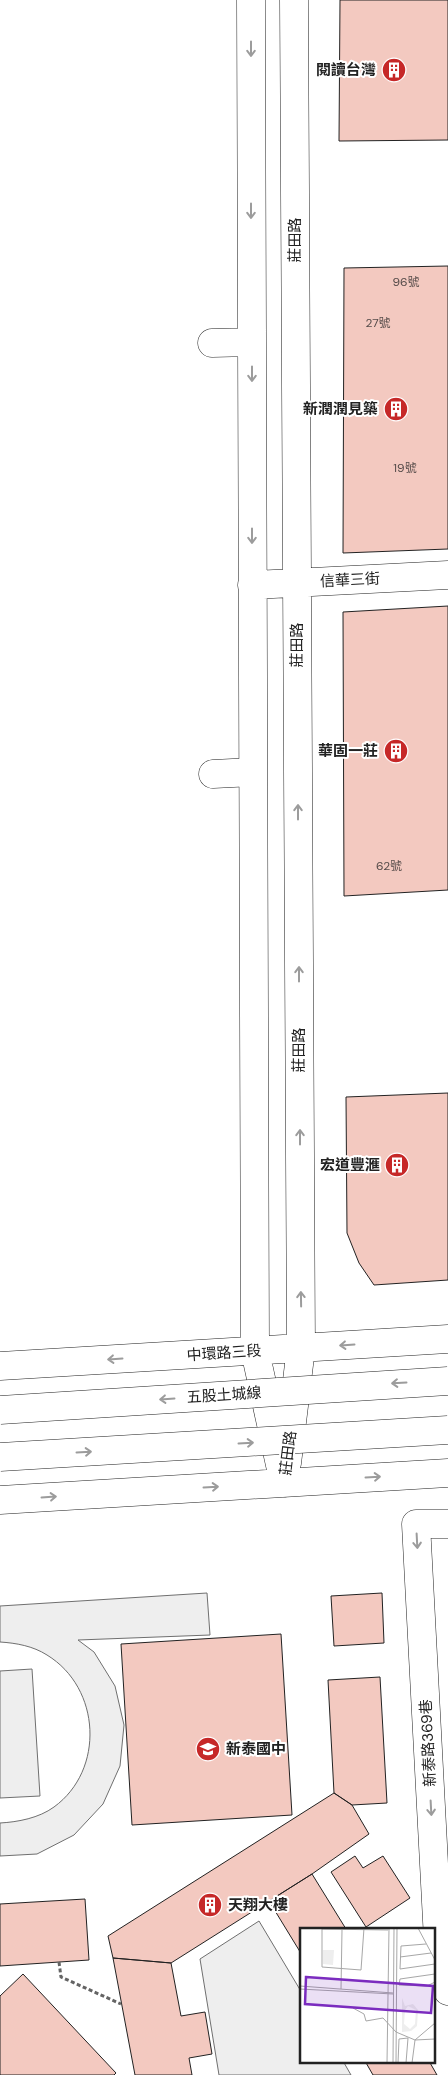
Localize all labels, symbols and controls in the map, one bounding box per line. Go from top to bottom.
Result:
one-way arrow [246,40,256,56]
building icon: 閱讀台灣 [381,57,407,83]
place label: 閱讀台灣 [316,60,376,80]
one-way arrow [246,202,256,219]
street label: 莊田路 [285,217,305,263]
house number: 96號 [392,274,420,290]
house number: 27號 [365,315,391,331]
one-way arrow [247,365,257,381]
building icon: 新潤潤見築 [383,396,409,422]
place label: 新潤潤見築 [303,399,378,419]
house number: 19號 [393,460,417,476]
one-way arrow [247,528,257,544]
street label: 信華三街 [320,568,380,592]
street label: 莊田路 [287,622,307,668]
building icon: 華固一莊 [383,738,409,764]
place label: 華固一莊 [318,741,378,761]
one-way arrow [293,804,303,820]
house number: 62號 [376,858,402,874]
one-way arrow [294,966,304,982]
street label: 莊田路 [289,1027,309,1073]
one-way arrow [295,1129,305,1145]
building icon: 宏道豐滙 [384,1152,410,1178]
place label: 宏道豐滙 [320,1155,380,1175]
one-way arrow [296,1291,306,1308]
street label: 中環路三段 [186,1340,262,1366]
one-way arrow [339,1340,355,1349]
one-way arrow [107,1355,123,1364]
one-way arrow [392,1379,408,1388]
street label: 五股土城線 [186,1382,262,1408]
one-way arrow [160,1394,176,1403]
street label: 莊田路 [275,1429,301,1477]
one-way arrow [238,1438,254,1447]
one-way arrow [75,1448,91,1457]
one-way arrow [365,1473,381,1482]
one-way arrow [203,1483,219,1492]
one-way arrow [40,1492,56,1501]
one-way arrow [412,1533,421,1549]
street label: 新泰路369巷 [416,1699,440,1787]
school or university icon: 新泰國中 [195,1736,221,1762]
place label: 新泰國中 [226,1739,286,1759]
one-way arrow [426,1800,435,1816]
building icon: 天翔大樓 [197,1892,223,1918]
place label: 天翔大樓 [228,1895,288,1915]
inset map [300,1928,436,2062]

